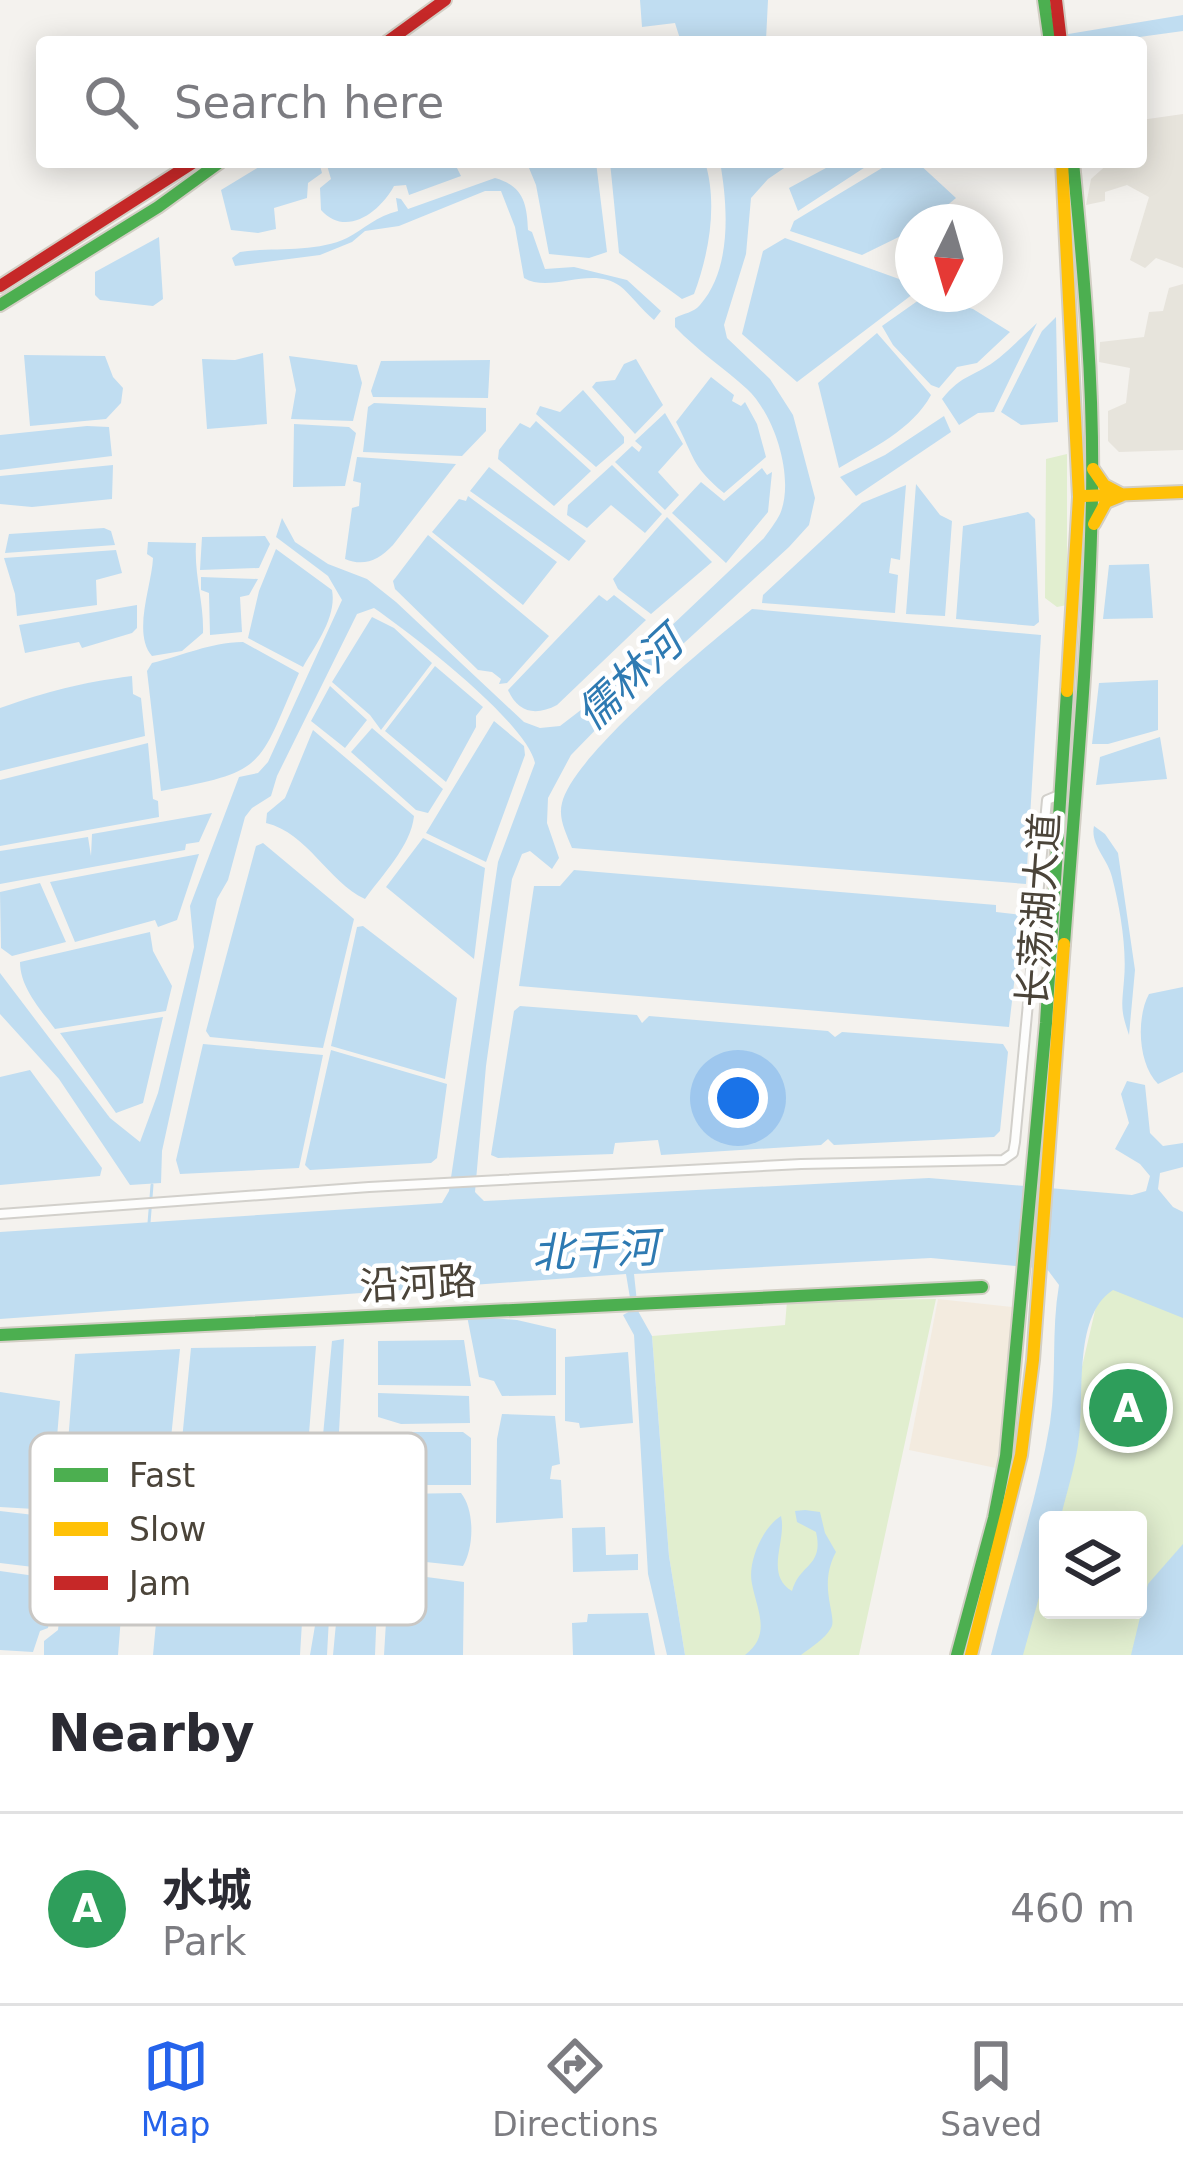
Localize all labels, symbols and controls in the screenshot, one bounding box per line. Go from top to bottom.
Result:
search box [36,36,1147,168]
icon: search [78,69,144,135]
text: Search here [174,76,444,129]
north arrow [895,204,1003,312]
water label: 儒林河 [567,613,697,739]
street label: 长荡湖大道 [1009,811,1068,1009]
your location [708,1068,768,1128]
water label: 北干河 [531,1222,666,1278]
street label: 沿河路 [358,1258,478,1309]
pin: A [1089,1363,1167,1453]
legend [30,1433,426,1625]
text: Fast [129,1456,195,1495]
text: Slow [129,1510,206,1549]
map controls [1039,1511,1147,1619]
button: layers [1039,1511,1147,1619]
text: Jam [127,1564,191,1603]
text: Nearby [48,1704,255,1763]
text: 水城 [162,1864,252,1917]
text: A [72,1886,102,1931]
text: 460 m [1010,1886,1135,1931]
text: Park [162,1919,246,1964]
tab: Map [141,2033,211,2144]
tab: Directions [492,2033,658,2144]
tab: Saved [940,2033,1042,2144]

